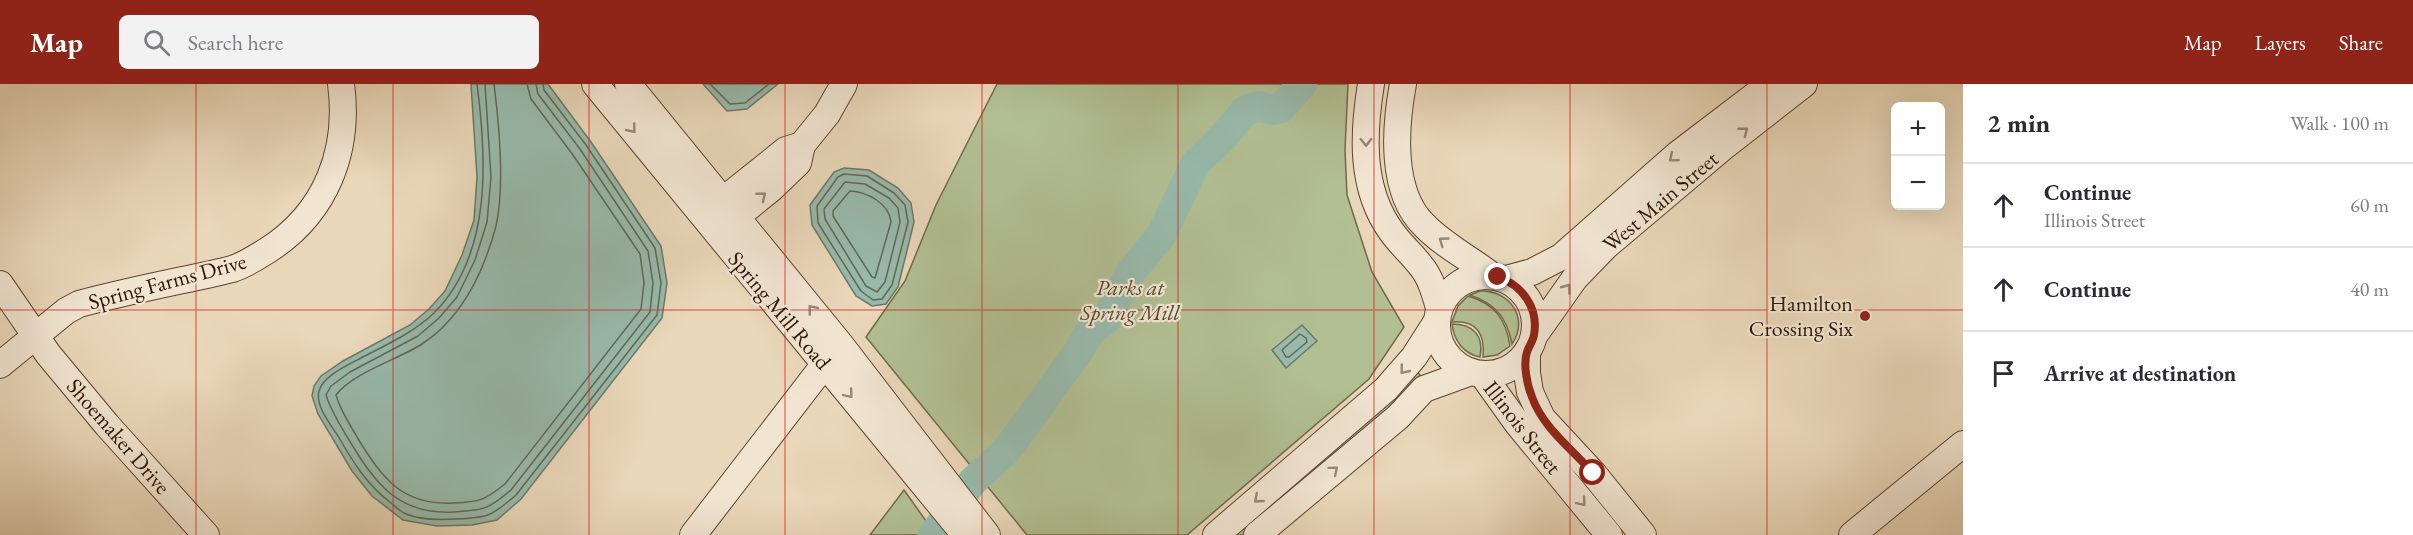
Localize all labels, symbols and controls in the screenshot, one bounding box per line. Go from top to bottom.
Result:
search box [119,15,539,69]
text: Map [30,24,83,60]
icon: search [140,26,173,59]
text: Search here [188,28,283,57]
text: Map [2184,29,2222,56]
text: Layers [2255,29,2306,56]
text: Share [2339,29,2383,56]
map controls [1891,102,1945,210]
button: + [1891,102,1945,156]
text: 2 min [1987,106,2050,140]
text: Walk · 100 m [2290,110,2389,136]
one-way arrow [624,122,635,133]
one-way arrow [1737,127,1748,138]
one-way arrow [1359,138,1372,147]
street label: West Main Street [1596,144,1724,258]
one-way arrow [1669,151,1680,162]
button: − [1891,156,1945,210]
text: Continue [2044,178,2131,207]
icon: ahead [1987,189,2020,222]
text: 60 m [2350,192,2389,218]
one-way arrow [755,193,766,204]
text: Illinois Street [2044,207,2145,233]
one-way arrow [1439,237,1450,248]
street label: Spring Mill Road [722,245,838,376]
street label: Spring Farms Drive [85,246,250,316]
route end [1484,263,1510,289]
park label: Parks at Spring Mill [1079,273,1180,327]
icon: ahead [1987,273,2020,306]
text: Continue [2044,275,2131,304]
text: 40 m [2350,276,2389,302]
one-way arrow [1560,284,1571,295]
place label: Hamilton Crossing Six [1749,289,1854,343]
one-way arrow [808,305,819,316]
marker: Hamilton Crossing Six [1858,309,1872,323]
icon: arrive [1987,357,2020,390]
text: Arrive at destination [2044,359,2236,388]
one-way arrow [1400,363,1411,374]
street label: Shoemaker Drive [60,372,177,501]
street label: Illinois Street [1477,375,1568,480]
one-way arrow [842,387,853,398]
route start [1579,459,1605,485]
one-way arrow [1327,467,1338,478]
one-way arrow [1254,492,1265,503]
one-way arrow [1575,496,1586,507]

